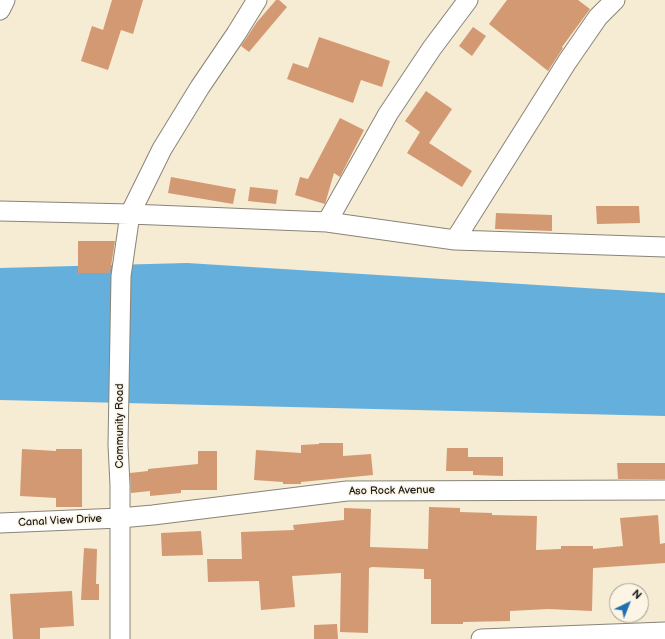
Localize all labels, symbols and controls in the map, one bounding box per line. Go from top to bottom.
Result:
street label: Community Road [113,383,127,469]
street label: Aso Rock Avenue [349,484,435,498]
street label: Canal View Drive [18,512,102,530]
north arrow [609,583,649,623]
text: N [629,587,644,602]

